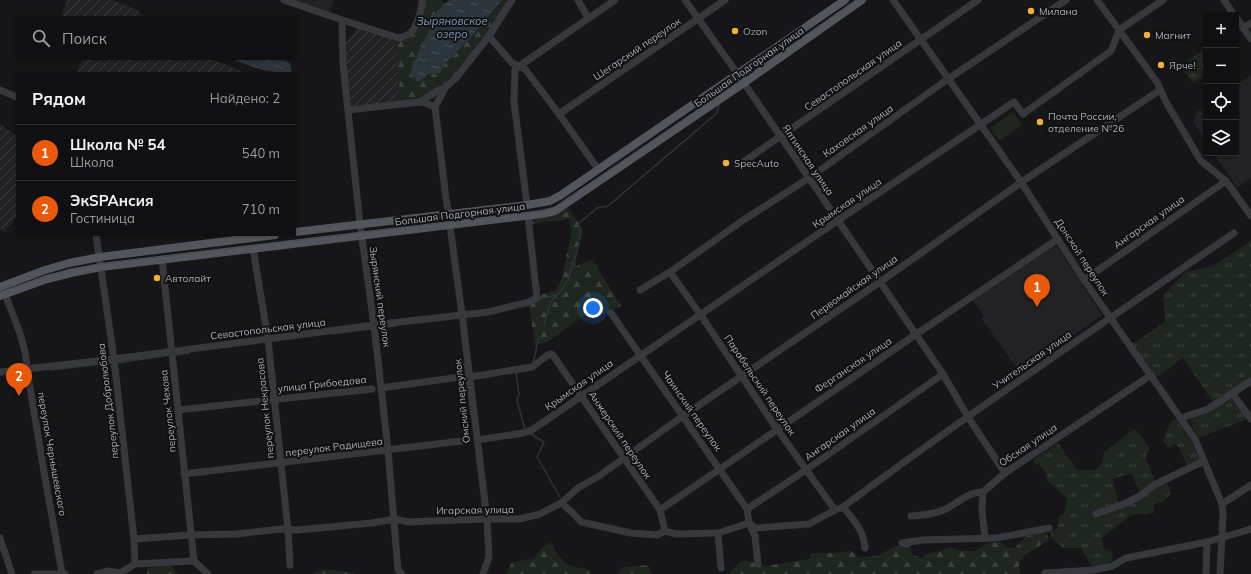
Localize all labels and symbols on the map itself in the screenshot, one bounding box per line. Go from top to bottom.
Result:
place label: Милана [1039,5,1078,18]
marker: Милана [1026,6,1036,16]
water label: Зыряновское озеро [416,14,488,41]
street label: Шегарский переулок [591,14,684,83]
street label: Большая Подгорная улица [691,24,807,110]
place label: Ozon [743,25,768,38]
marker: Ozon [730,26,740,36]
place label: Магнит [1155,29,1191,42]
marker: Магнит [1142,30,1152,40]
street label: Севастопольская улица [802,36,904,114]
place label: Ярче! [1169,59,1195,72]
marker: Ярче! [1156,60,1166,70]
street label: Каховская улица [820,102,896,160]
place label: Почта России, отделение №26 [1048,110,1124,135]
marker: Почта России, отделение №26 [1035,117,1045,127]
street label: Ялтинская улица [779,122,837,198]
place label: SpecAuto [734,157,779,170]
marker: SpecAuto [721,158,731,168]
street label: Крымская улица [810,175,884,231]
street label: Ангарская улица [1111,193,1187,251]
street label: Большая Подгорная улица [394,200,526,228]
street label: Донской переулок [1052,216,1112,299]
street label: Зырянский переулок [366,246,394,349]
street label: Первомайская улица [808,252,900,322]
place label: Автолайт [165,272,211,285]
marker: Автолайт [152,273,162,283]
pin: 1 [1024,274,1050,307]
your location [583,298,603,318]
street label: Севастопольская улица [210,315,326,343]
street label: Учительская улица [989,328,1074,393]
street label: Парабельский переулок [721,332,799,438]
street label: Ферганская улица [812,334,894,396]
street label: переулок Добролюбова [94,342,122,460]
street label: переулок Некрасова [253,357,277,459]
street label: Крымская улица [542,357,616,413]
street label: Омский переулок [451,358,473,444]
pin: 2 [6,363,32,396]
street label: Чаинский переулок [659,368,725,454]
street label: переулок Чехова [157,369,179,453]
street label: улица Грибоедова [277,373,367,395]
street label: Анжерский переулок [586,389,655,482]
street label: переулок Чернышевского [35,391,69,517]
street label: Ангарская улица [802,405,878,463]
street label: Обская улица [996,421,1060,469]
street label: переулок Радищева [285,435,383,459]
street label: Игарская улица [436,503,514,517]

